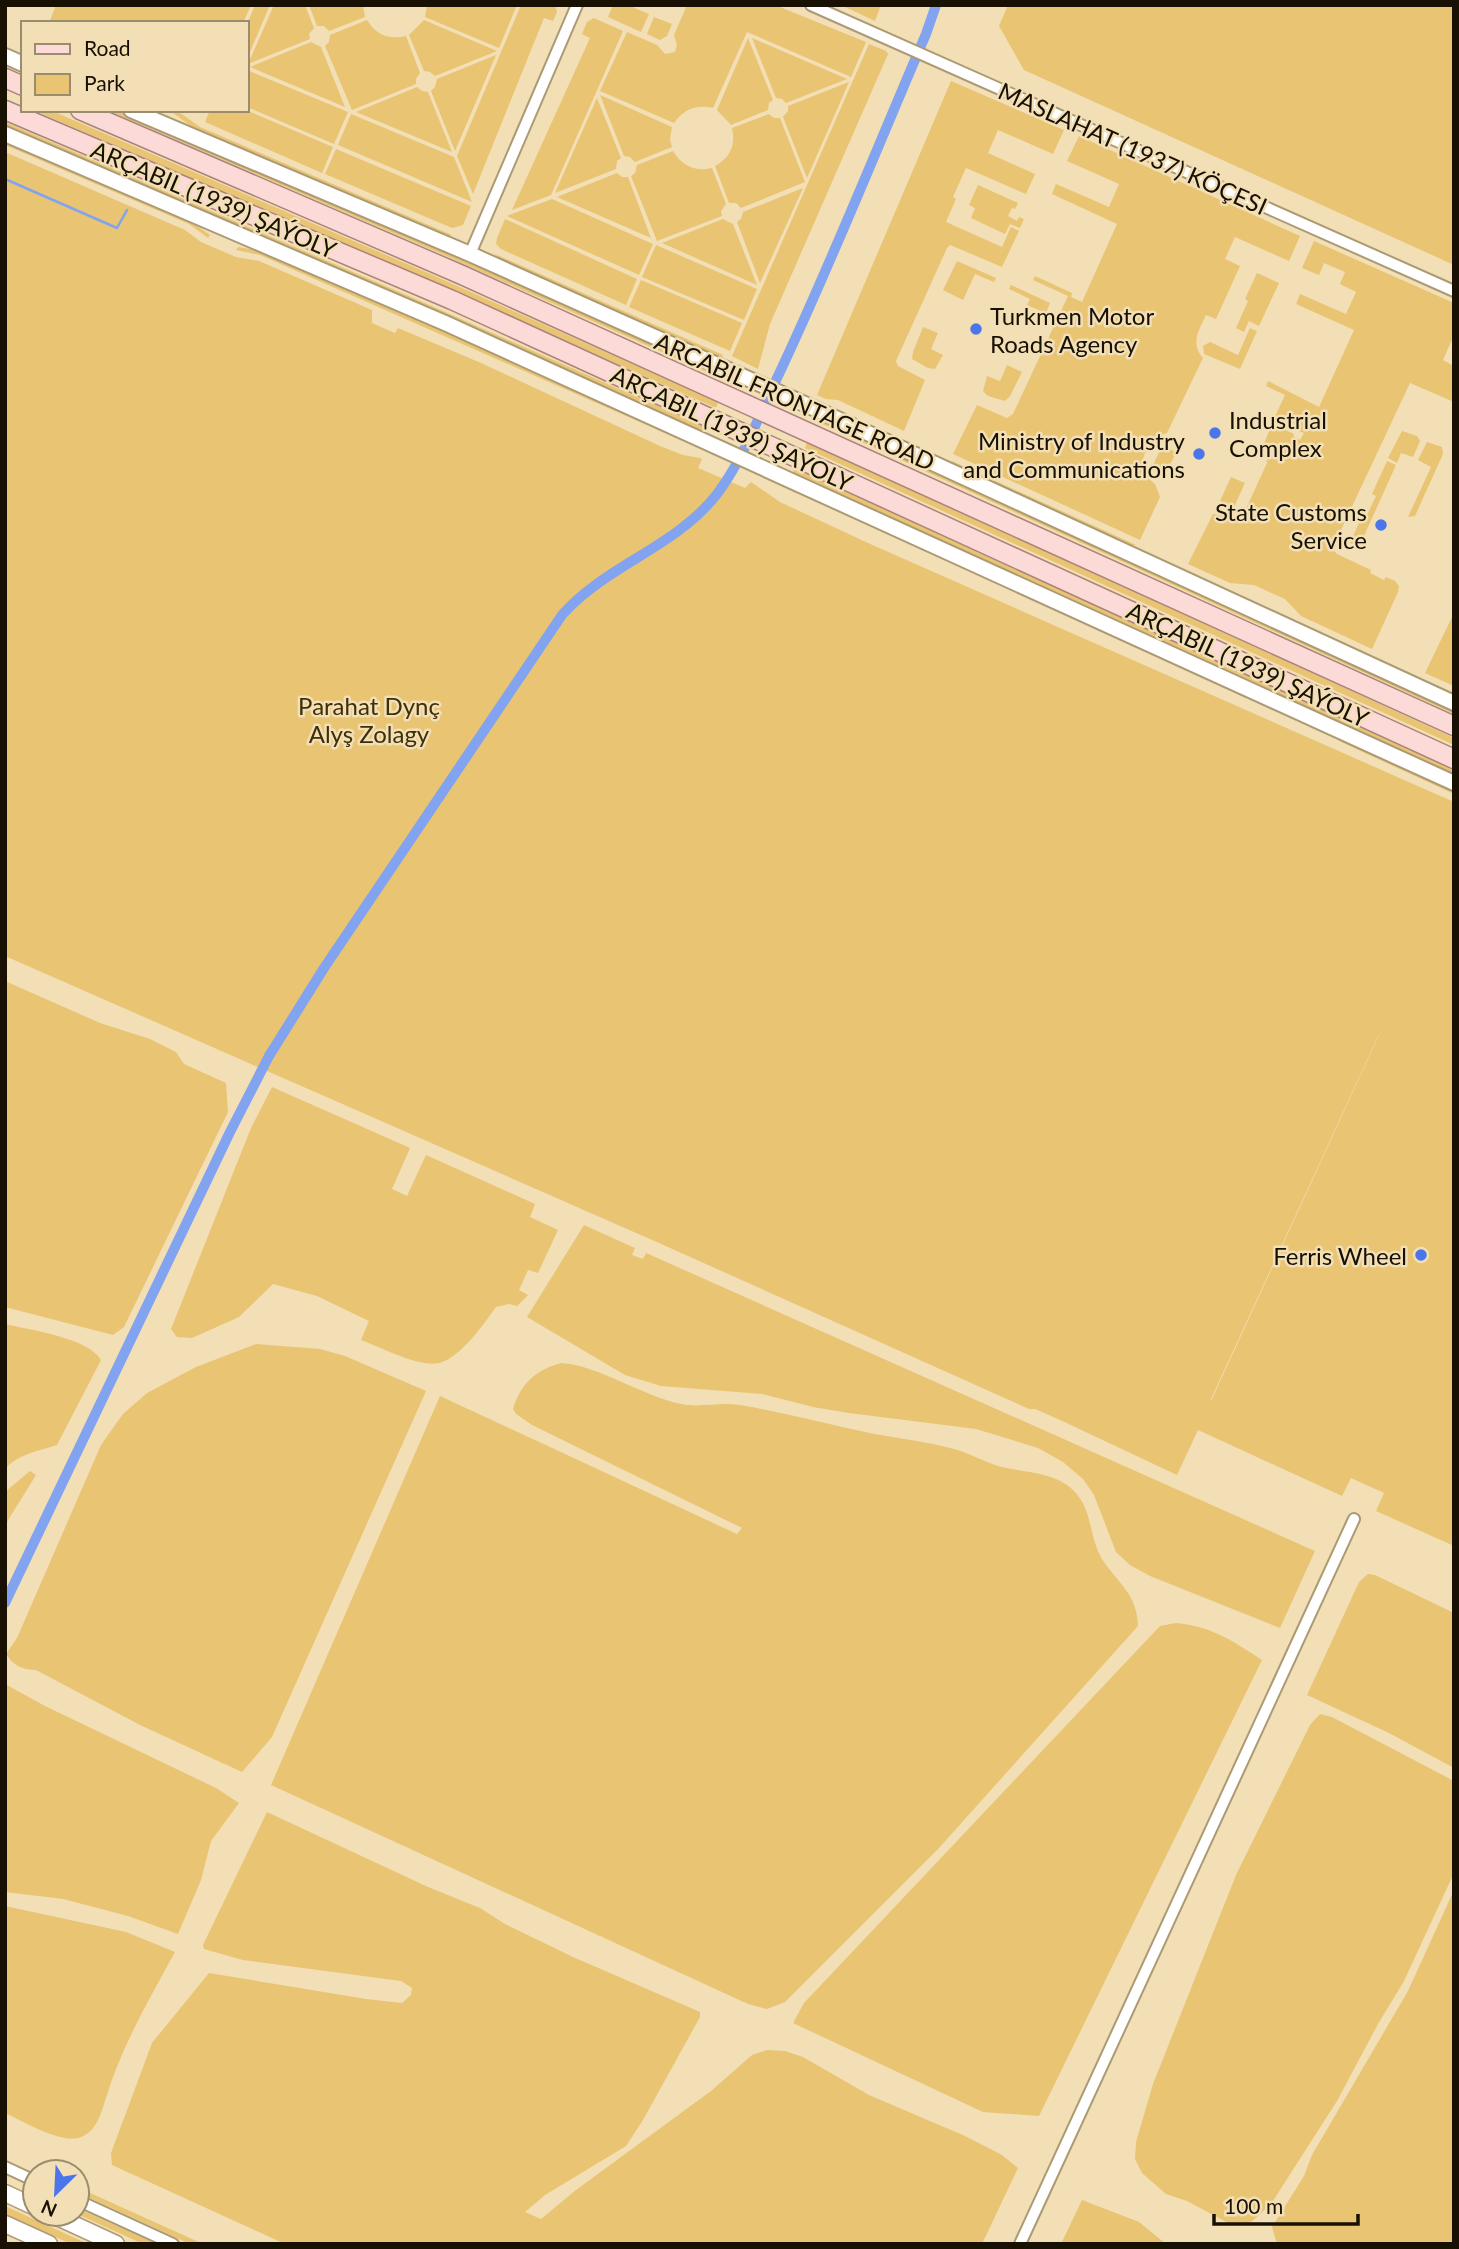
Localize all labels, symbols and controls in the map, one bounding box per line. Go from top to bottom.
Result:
legend [21,21,248,112]
text: Road [84,35,131,60]
text: Park [84,70,125,95]
street label: MASLAHAT (1937) KÖÇESI [994,76,1272,220]
street label: ARÇABIL (1939) ŞAÝOLY [87,134,341,264]
place label: Turkmen Motor Roads Agency [990,301,1154,358]
marker: Turkmen Motor Roads Agency [968,321,984,337]
street label: ARCABIL FRONTAGE ROAD [651,326,939,476]
street label: ARÇABIL (1939) ŞAÝOLY [606,359,858,497]
place label: Industrial Complex [1229,405,1327,462]
marker: Industrial Complex [1207,425,1223,441]
place label: Ministry of Industry and Communications [963,426,1186,483]
marker: Ministry of Industry and Communications [1191,446,1207,462]
place label: State Customs Service [1215,497,1367,554]
marker: State Customs Service [1373,517,1389,533]
street label: ARÇABIL (1939) ŞAÝOLY [1122,595,1374,733]
park label: Parahat Dynç Alyş Zolagy [298,691,440,748]
place label: Ferris Wheel [1273,1241,1407,1270]
marker: Ferris Wheel [1413,1247,1429,1263]
north arrow [21,2158,91,2228]
scale bar [1214,2182,1358,2226]
text: 100 m [1224,2193,1283,2218]
text: N [38,2196,60,2222]

